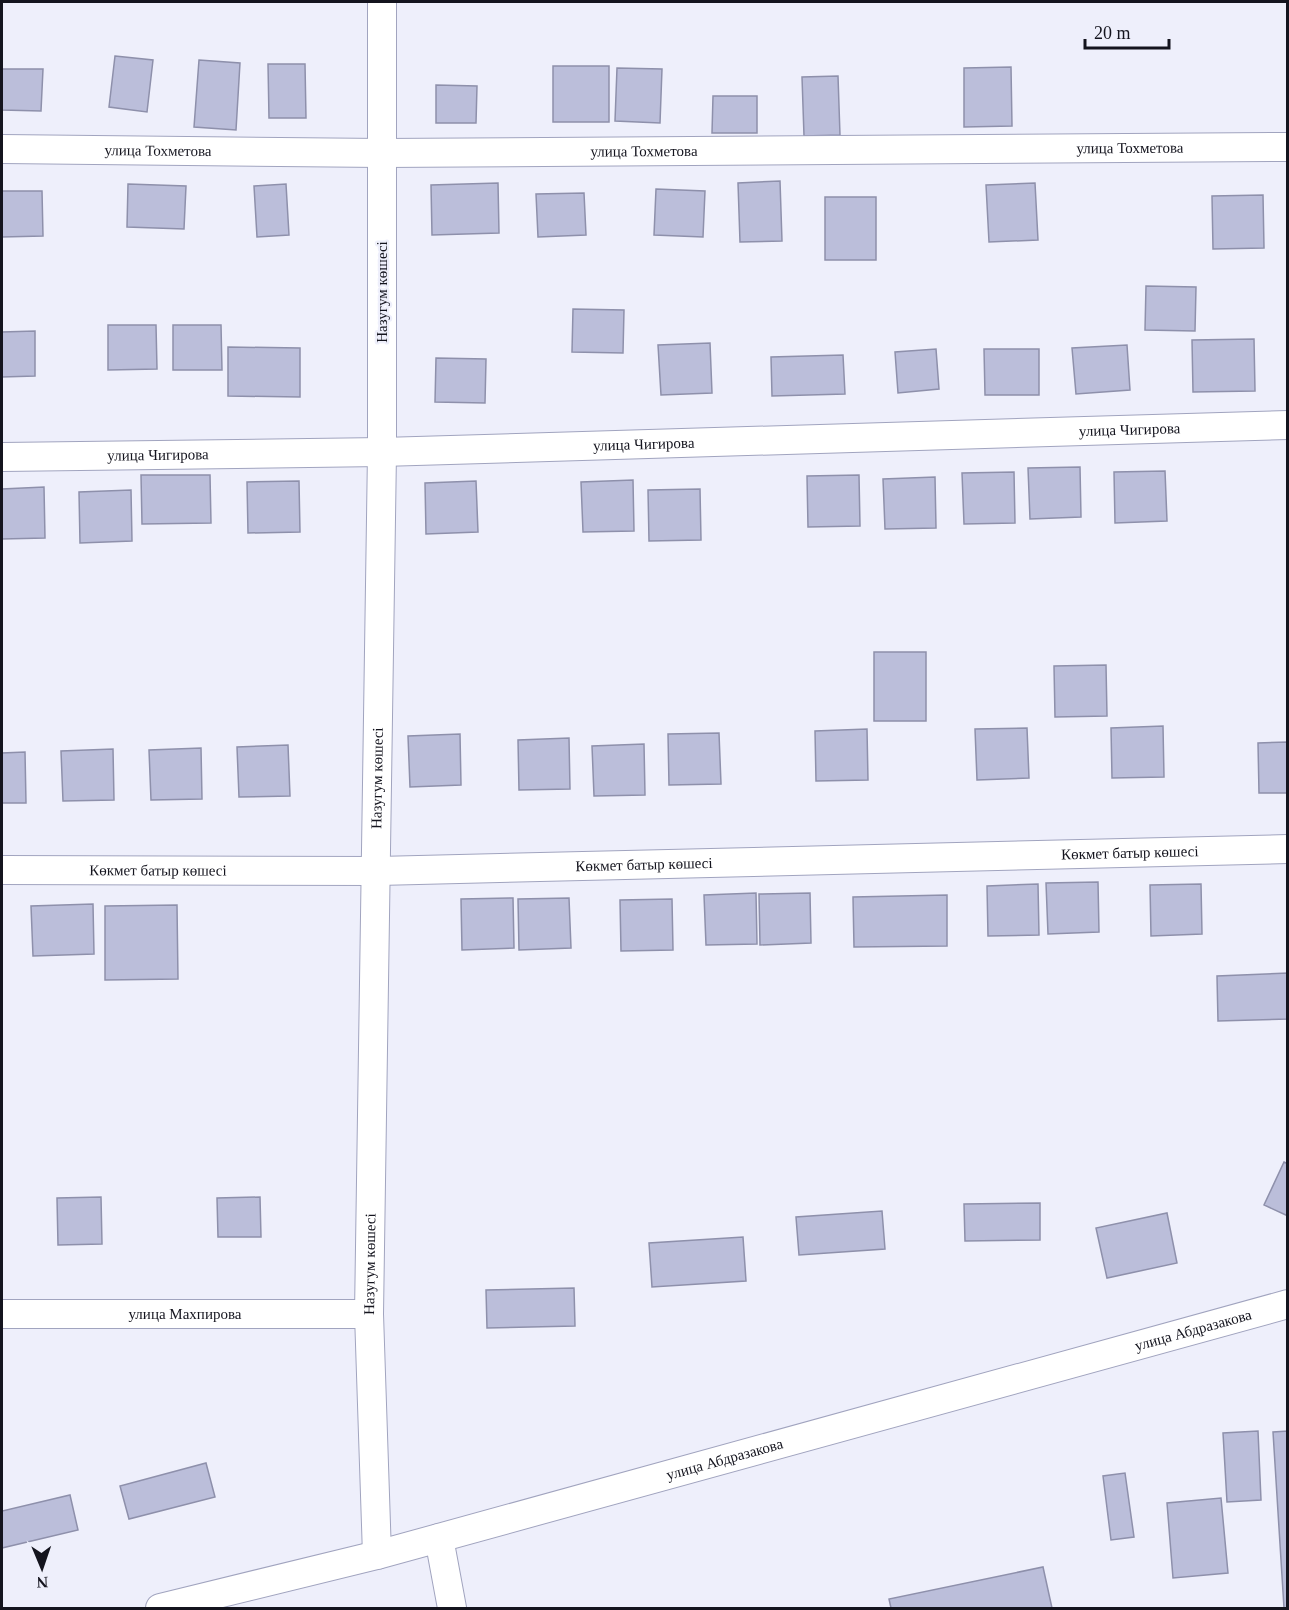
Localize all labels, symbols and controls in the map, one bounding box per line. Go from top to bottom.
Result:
scale bar [1085,12,1169,50]
text: 20 m [1094,23,1131,43]
street label: улица Тохметова [1076,140,1184,156]
street label: улица Тохметова [104,142,212,159]
street label: улица Тохметова [590,143,698,160]
street label: Назугум көшесі [374,241,390,343]
street label: улица Чигирова [1079,420,1181,439]
street label: улица Чигирова [593,435,695,454]
street label: улица Чигирова [107,446,209,464]
street label: Назугум көшесі [368,727,386,829]
street label: Көкмет батыр көшесі [1061,843,1199,862]
street label: Көкмет батыр көшесі [575,855,713,874]
street label: Көкмет батыр көшесі [89,862,227,879]
street label: Назугум көшесі [361,1213,379,1315]
street label: улица Махпирова [129,1306,242,1322]
street label: улица Абдразакова [1133,1306,1254,1354]
street label: улица Абдразакова [665,1435,785,1483]
north arrow [12,1538,72,1598]
text: N [36,1574,49,1591]

